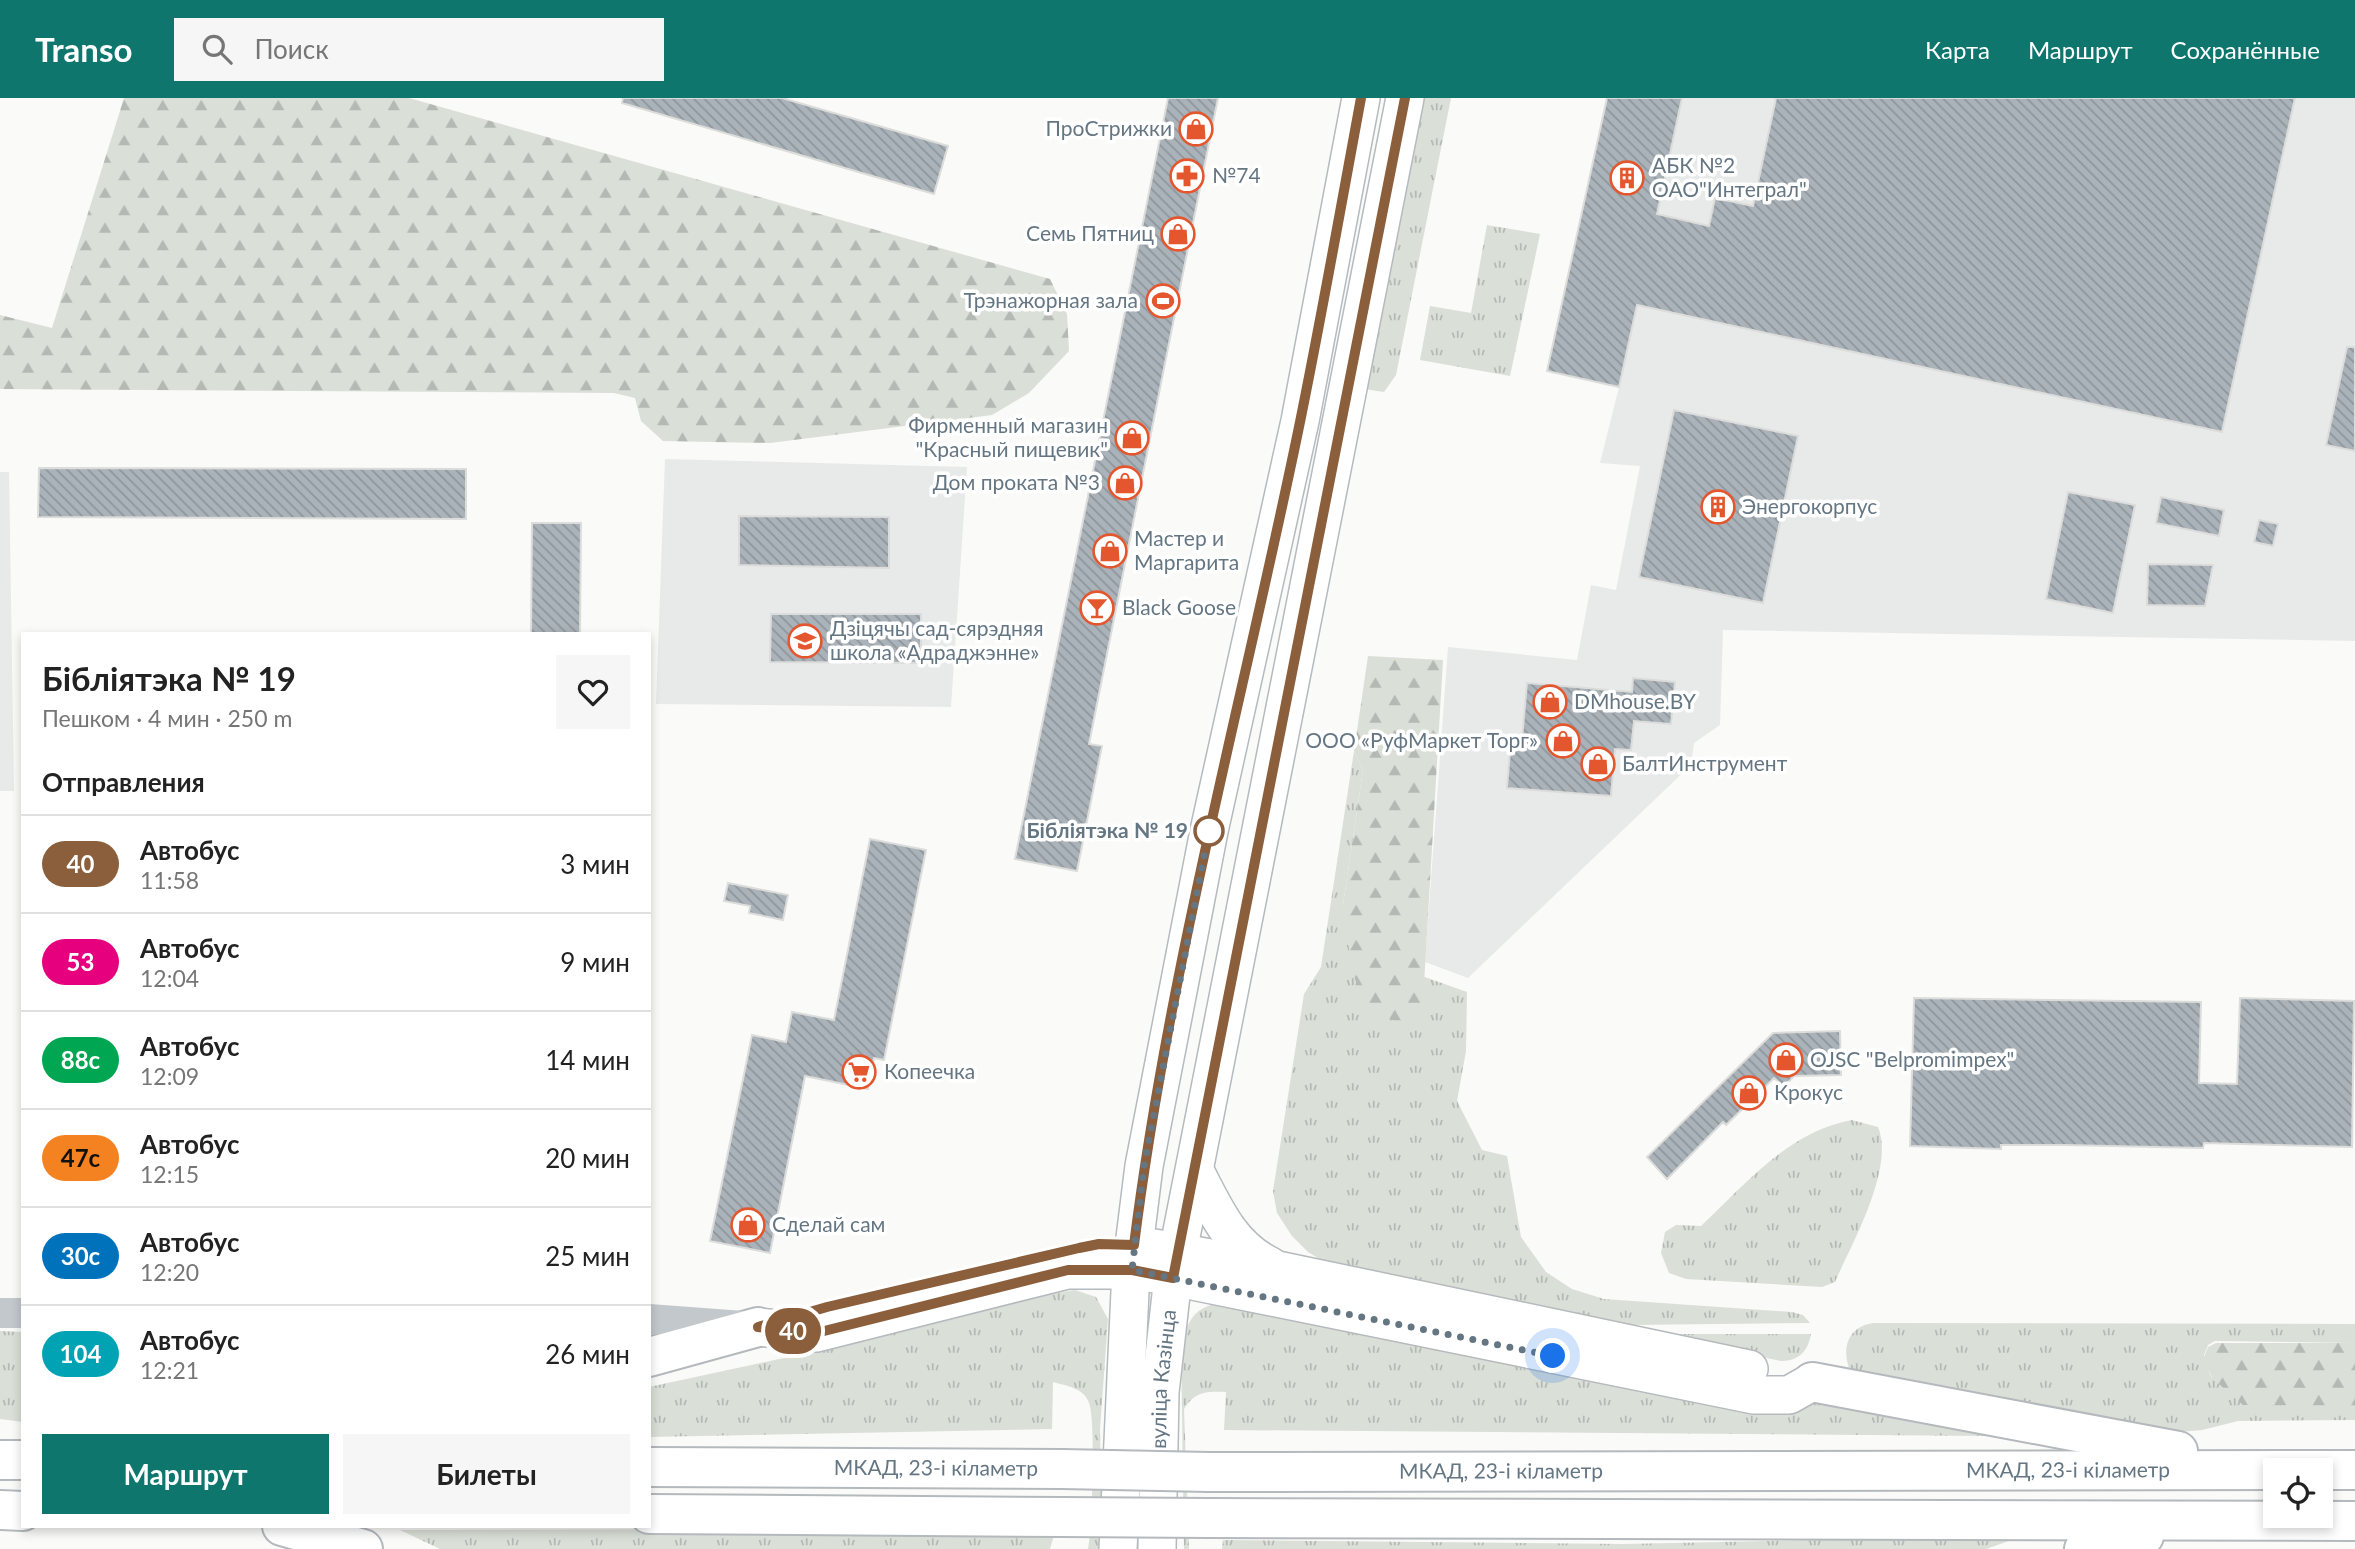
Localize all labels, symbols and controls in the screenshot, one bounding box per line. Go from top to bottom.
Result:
search box [174,18,664,81]
text: Transo [35,29,132,69]
icon: search [198,30,236,68]
text: Поиск [254,33,329,65]
text: Карта [1925,35,1990,64]
text: Маршрут [2028,35,2133,64]
text: Сохранённые [2171,35,2320,64]
shop icon: ПроСтрижки [1177,110,1215,148]
place label: ПроСтрижки [1045,115,1172,140]
place label: АБК №2 ОАО"Интеграл" [1652,152,1807,201]
pharmacy icon: №74 [1168,157,1206,195]
building icon: АБК №2 ОАО"Интеграл" [1608,159,1646,197]
place label: №74 [1212,162,1261,187]
shop icon: Семь Пятниц [1159,215,1197,253]
place label: Семь Пятниц [1026,220,1154,245]
sports icon: Трэнажорная зала [1144,282,1182,320]
place label: Трэнажорная зала [964,287,1138,312]
place label: Фирменный магазин "Красный пищевик" [908,412,1108,461]
shop icon: Фирменный магазин "Красный пищевик" [1113,419,1151,457]
shop icon: Дом проката №3 [1106,464,1144,502]
place label: Дом проката №3 [933,469,1100,494]
building icon: Энергокорпус [1699,488,1737,526]
place label: Энергокорпус [1742,493,1877,518]
place label: Мастер и Маргарита [1134,525,1239,574]
shop icon: Мастер и Маргарита [1091,532,1129,570]
bar icon: Black Goose [1078,589,1116,627]
place label: Black Goose [1122,594,1236,619]
place label: Дзіцячы сад-сярэдняя школа «Адраджэнне» [830,615,1044,664]
school or university icon: Дзіцячы сад-сярэдняя школа «Адраджэнне» [786,622,824,660]
button: heart [556,655,630,729]
text: Бібліятэка № 19 [42,658,296,698]
shop icon: DMhouse.BY [1531,683,1569,721]
place label: DMhouse.BY [1574,688,1697,713]
text: Пешком · 4 мин · 250 m [42,704,292,732]
shop icon: ООО «РуфМаркет Торг» [1544,722,1582,760]
place label: ООО «РуфМаркет Торг» [1305,727,1538,752]
shop icon: БалтИнструмент [1579,745,1617,783]
place label: БалтИнструмент [1622,750,1788,775]
text: Отправления [42,766,205,798]
marker: Бібліятэка № 19 [1194,816,1224,846]
place label: Бібліятэка № 19 [1026,817,1188,842]
text: Автобус [140,834,239,866]
text: 3 мин [560,848,630,880]
text: 40 [67,849,94,878]
text: 11:58 [140,866,199,894]
text: Автобус [140,932,239,964]
text: 9 мин [560,946,630,978]
text: 53 [67,947,94,976]
text: 12:04 [140,964,199,992]
text: Автобус [140,1030,239,1062]
shop icon: OJSC "Belpromimpex" [1767,1041,1805,1079]
text: 14 мин [545,1044,630,1076]
text: 88с [61,1045,100,1074]
place label: OJSC "Belpromimpex" [1810,1046,2014,1071]
supermarket icon: Копеечка [840,1053,878,1091]
place label: Копеечка [884,1058,975,1083]
text: 12:09 [140,1062,199,1090]
shop icon: Крокус [1730,1074,1768,1112]
place label: Крокус [1774,1079,1843,1104]
text: Автобус [140,1128,239,1160]
text: 20 мин [545,1142,630,1174]
text: 47с [61,1143,100,1172]
text: 12:15 [140,1160,199,1188]
shop icon: Сделай сам [729,1206,767,1244]
place label: Сделай сам [772,1211,885,1236]
text: Автобус [140,1226,239,1258]
text: 25 мин [545,1240,630,1272]
text: 30с [61,1241,100,1270]
text: 12:20 [140,1258,199,1286]
line badge: 40 [762,1308,824,1354]
street label: вуліца Казінца [1145,1308,1180,1449]
text: 40 [779,1316,807,1345]
text: Автобус [140,1324,239,1356]
text: 26 мин [545,1338,630,1370]
your location [1535,1338,1570,1373]
text: 104 [60,1339,101,1368]
text: 12:21 [140,1356,199,1384]
button: Маршрут [42,1434,329,1514]
button: Билеты [343,1434,630,1514]
street label: МКАД, 23-і кіламетр [834,1454,1038,1480]
street label: МКАД, 23-і кіламетр [1966,1456,2170,1482]
street label: МКАД, 23-і кіламетр [1399,1457,1603,1483]
map controls [2263,1458,2333,1528]
button: locate [2263,1458,2333,1528]

